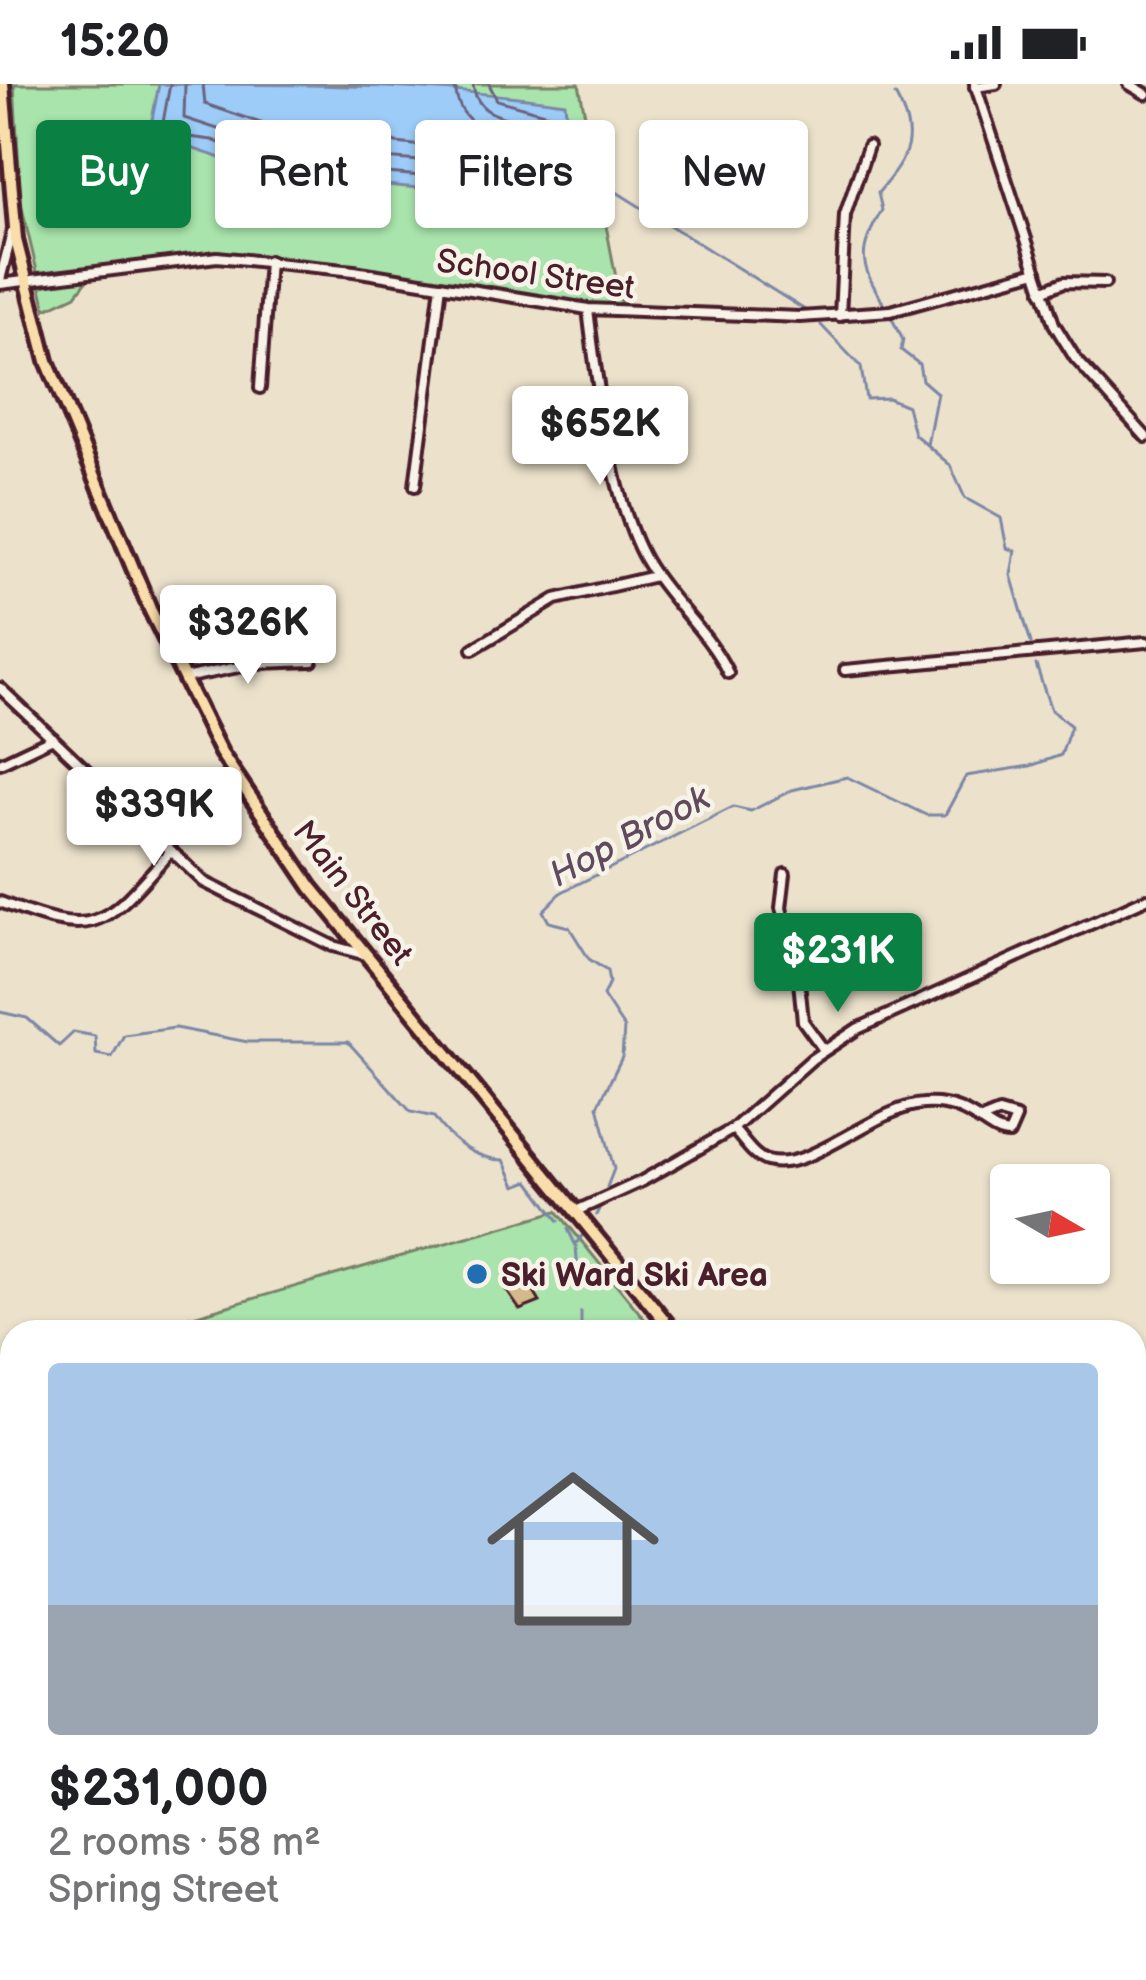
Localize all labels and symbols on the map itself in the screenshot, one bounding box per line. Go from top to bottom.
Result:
street label: School Street [434,241,637,309]
pin: $652K [516,386,684,488]
pin: $326K [164,585,332,687]
pin: $339K [70,767,238,869]
water label: Hop Brook [543,777,719,897]
street label: Main Street [284,813,421,973]
pin: $231K [754,913,922,1015]
north arrow [990,1164,1110,1284]
place label: Ski Ward Ski Area [501,1256,768,1296]
marker: Ski Ward Ski Area [464,1261,490,1287]

